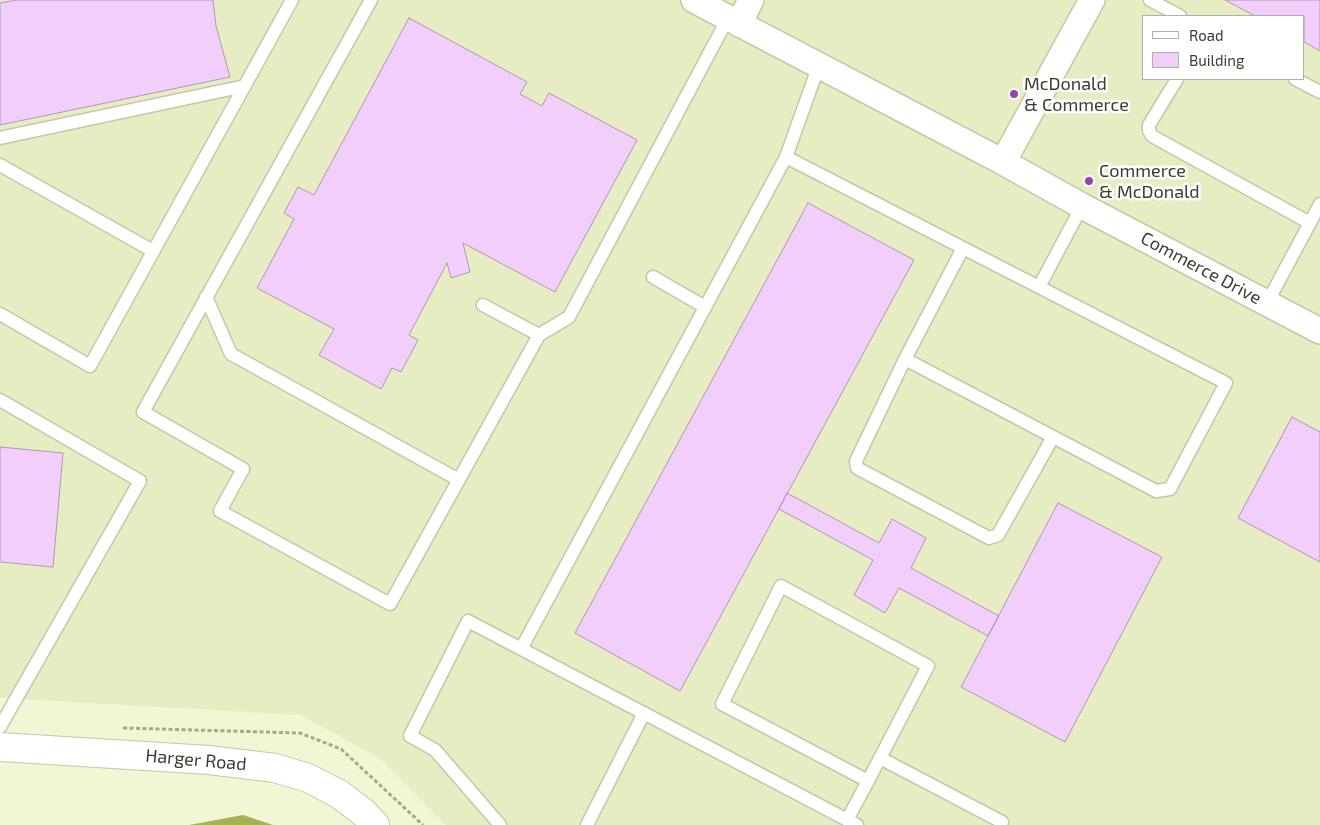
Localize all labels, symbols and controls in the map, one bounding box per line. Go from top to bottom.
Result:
legend [1142,15,1305,80]
text: Road [1189,26,1224,44]
text: Building [1189,51,1244,69]
place label: McDonald & Commerce [1024,73,1129,116]
marker: McDonald & Commerce [1008,88,1020,100]
place label: Commerce & McDonald [1099,160,1200,202]
marker: Commerce & McDonald [1083,175,1095,187]
street label: Commerce Drive [1137,227,1265,309]
street label: Harger Road [145,745,247,775]

